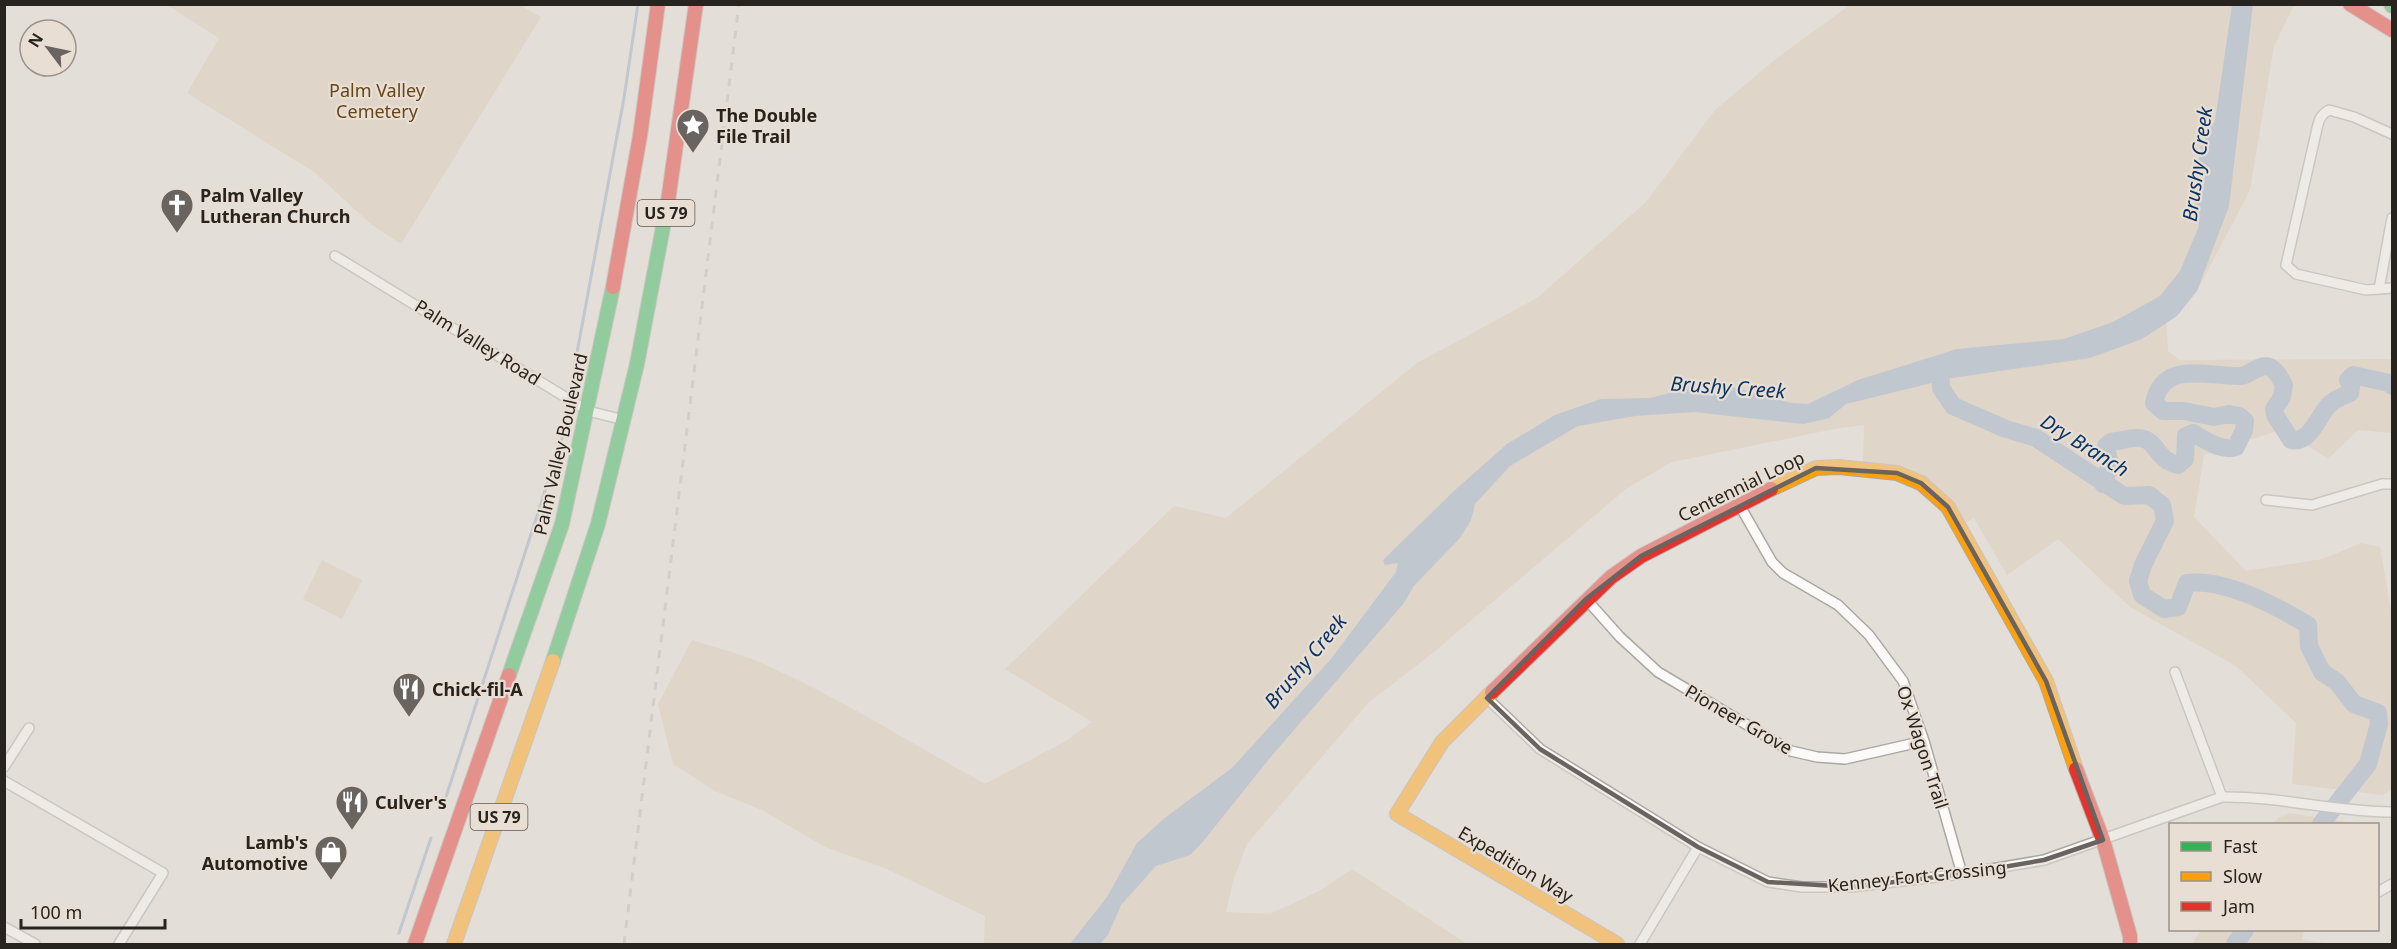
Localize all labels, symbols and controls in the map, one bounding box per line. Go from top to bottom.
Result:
north arrow [18,18,78,78]
text: N [23,29,48,51]
park label: Palm Valley Cemetery [329,78,426,123]
place label: The Double File Trail [716,103,817,148]
water label: Brushy Creek [2176,104,2219,223]
place icon: The Double File Trail [675,107,711,154]
place label: Palm Valley Lutheran Church [200,183,351,228]
church icon: Palm Valley Lutheran Church [159,187,195,234]
road number: US 79 [638,200,694,226]
street label: Palm Valley Road [411,294,545,390]
street label: Palm Valley Boulevard [527,351,593,537]
water label: Brushy Creek [1669,370,1788,405]
water label: Dry Branch [2036,407,2134,483]
street label: Centennial Loop [1674,445,1808,527]
water label: Brushy Creek [1258,607,1353,714]
restaurant icon: Chick-fil-A [391,671,427,718]
place label: Chick-fil-A [432,677,523,701]
street label: Pioneer Grove [1681,679,1797,759]
street label: Ox Wagon Trail [1892,682,1954,812]
restaurant icon: Culver's [334,784,370,831]
place label: Culver's [375,790,447,814]
road number: US 79 [470,804,528,830]
street label: Expedition Way [1454,820,1579,908]
legend [2169,823,2379,931]
place label: Lamb's Automotive [202,830,308,875]
shop icon: Lamb's Automotive [313,834,349,881]
text: Fast [2223,834,2258,858]
street label: Kenney Fort Crossing [1827,855,2007,897]
text: Slow [2223,864,2262,888]
scale bar [21,892,165,930]
text: Jam [2221,894,2255,918]
text: 100 m [30,900,82,924]

